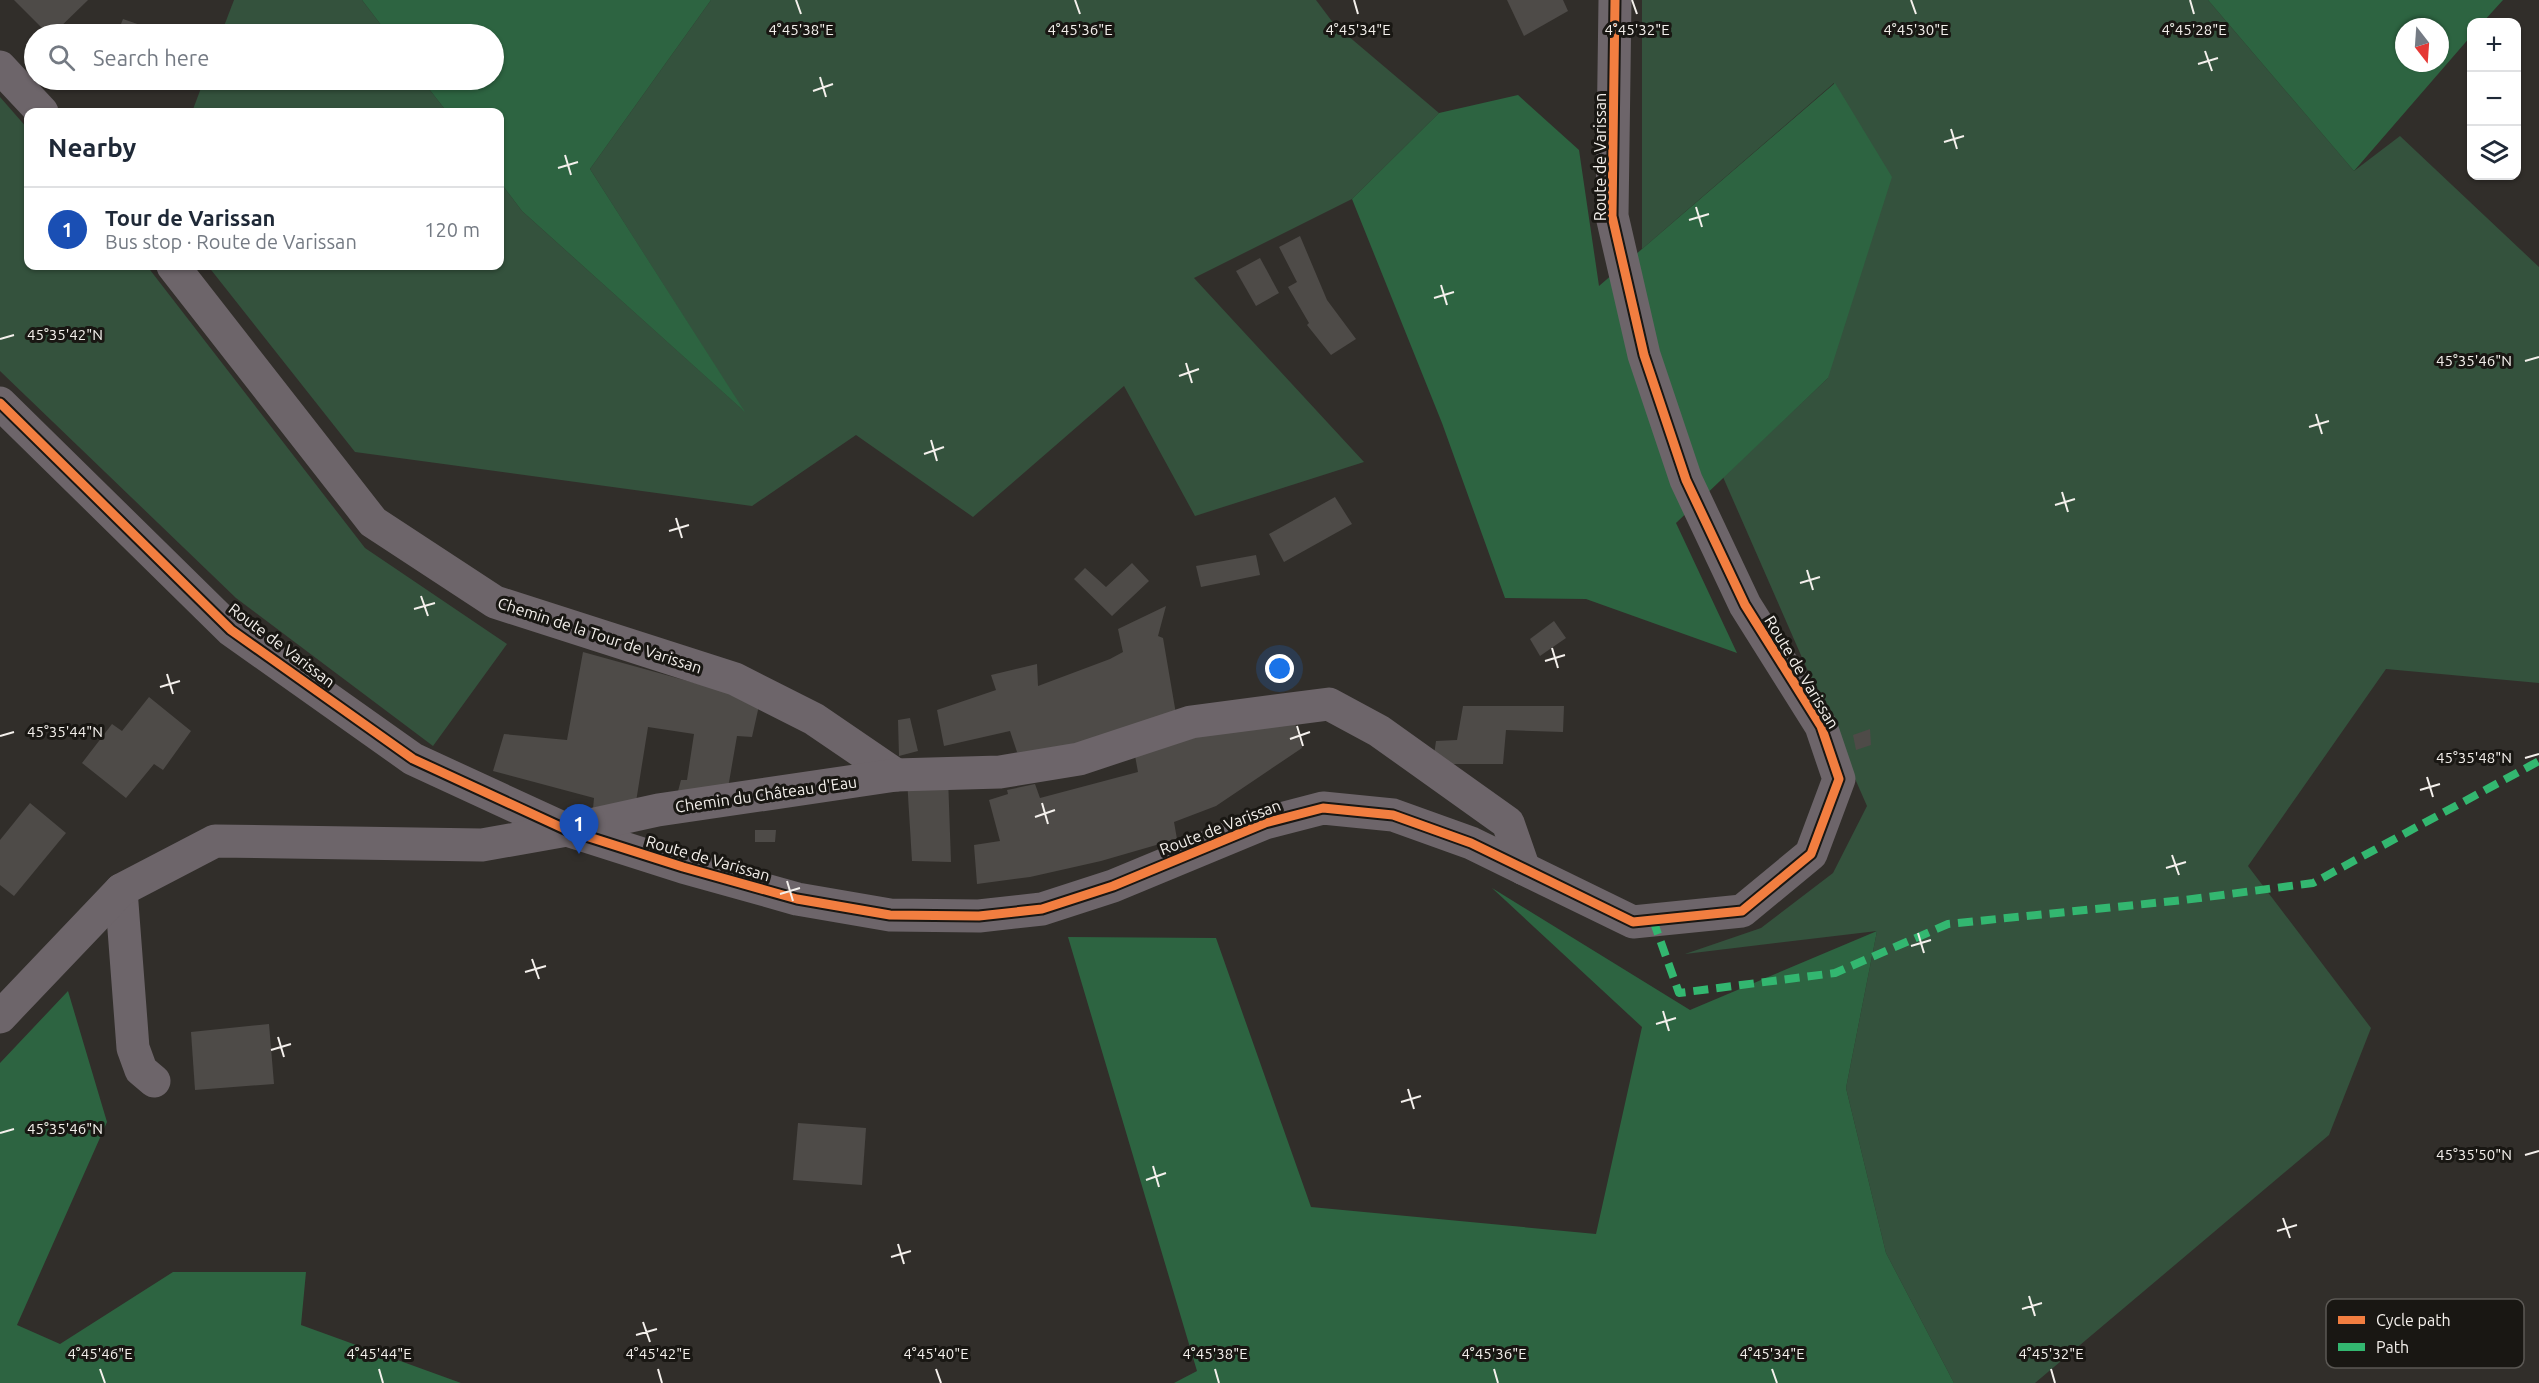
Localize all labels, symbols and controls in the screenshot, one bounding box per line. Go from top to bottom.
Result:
north arrow [2395,18,2449,72]
map controls [2467,18,2521,180]
button: + [2467,18,2521,72]
text: 4°45'38"E [768,21,834,38]
text: 4°45'36"E [1047,21,1113,38]
text: 4°45'34"E [1325,21,1391,38]
text: 4°45'32"E [1604,21,1670,38]
text: 4°45'30"E [1883,21,1949,38]
text: 4°45'28"E [2161,21,2227,38]
search box [24,24,504,90]
icon: search [45,41,78,74]
text: Search here [93,45,209,70]
button: − [2467,72,2521,126]
street label: Route de Varissan [1591,93,1609,221]
button: layers [2467,126,2521,180]
text: Nearby [48,133,136,162]
text: Tour de Varissan [105,205,275,230]
text: 1 [62,218,73,241]
text: 120 m [424,218,480,241]
text: Bus stop · Route de Varissan [105,230,357,253]
text: 45°35'42"N [27,326,103,343]
text: 45°35'46"N [2436,352,2512,369]
street label: Chemin de la Tour de Varissan [496,593,704,677]
street label: Route de Varissan [225,599,339,691]
street label: Route de Varissan [1761,612,1843,732]
your location [1265,654,1294,683]
text: 45°35'44"N [27,723,103,740]
text: 45°35'48"N [2436,749,2512,766]
street label: Chemin du Château d'Eau [674,772,858,816]
street label: Route de Varissan [1157,796,1283,858]
pin: 1 [560,804,598,854]
street label: Route de Varissan [644,832,772,884]
text: 45°35'46"N [27,1120,103,1137]
text: 45°35'50"N [2436,1146,2512,1163]
legend [2326,1299,2524,1368]
text: Cycle path [2376,1311,2451,1329]
text: Path [2376,1338,2409,1356]
text: 4°45'46"E [67,1345,133,1362]
text: 4°45'44"E [346,1345,412,1362]
text: 4°45'42"E [625,1345,691,1362]
text: 4°45'40"E [903,1345,969,1362]
text: 4°45'38"E [1182,1345,1248,1362]
text: 4°45'36"E [1461,1345,1527,1362]
text: 4°45'34"E [1739,1345,1805,1362]
text: 4°45'32"E [2018,1345,2084,1362]

